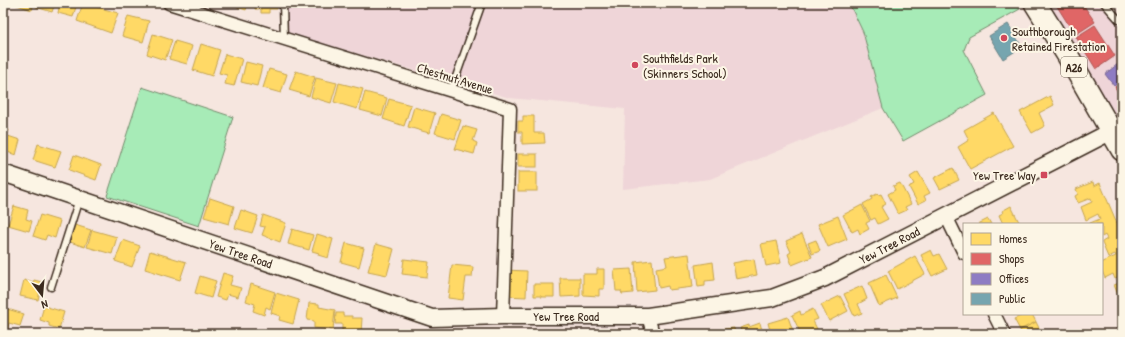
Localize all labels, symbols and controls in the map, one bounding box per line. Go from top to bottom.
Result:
place label: Southborough Retained Firestation [1012,22,1106,55]
marker: Southborough Retained Firestation [999,33,1009,43]
place label: Southfields Park (Skinners School) [643,49,727,82]
road number: A26 [1061,57,1087,77]
street label: Chestnut Avenue [415,58,495,98]
marker: Southfields Park (Skinners School) [630,60,640,70]
place label: Yew Tree Way [973,166,1036,184]
marker: Yew Tree Way [1039,170,1049,180]
street label: Yew Tree Road [856,222,923,268]
legend [963,223,1103,315]
text: Homes [999,230,1027,247]
street label: Yew Tree Road [207,234,275,272]
text: Shops [999,250,1025,267]
text: Offices [999,270,1029,287]
north arrow [22,275,62,315]
text: Public [999,290,1025,307]
text: N [40,297,50,312]
street label: Yew Tree Road [533,307,599,325]

